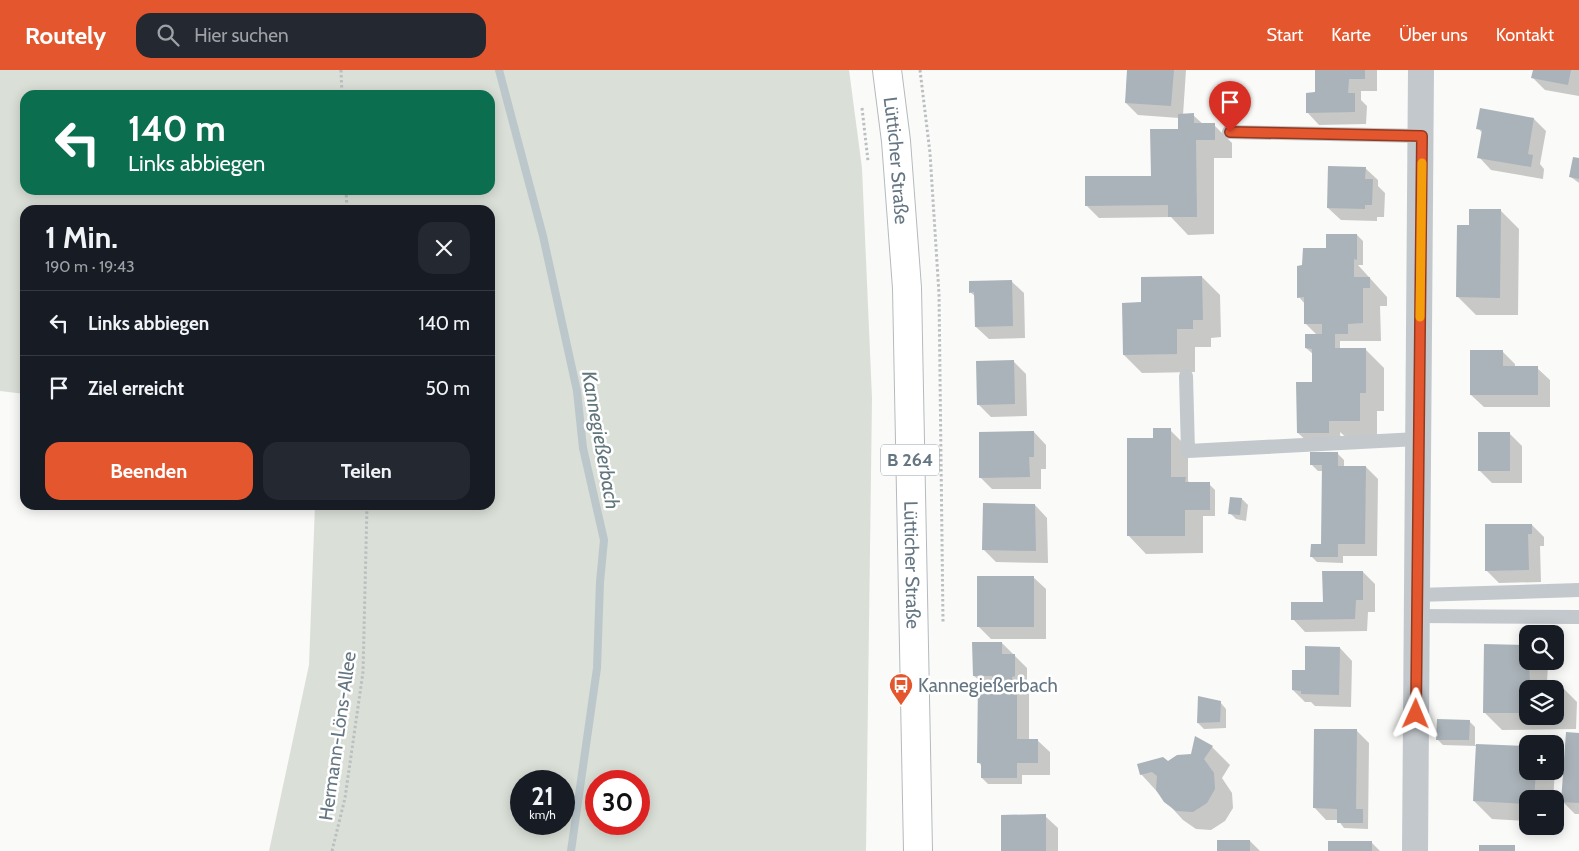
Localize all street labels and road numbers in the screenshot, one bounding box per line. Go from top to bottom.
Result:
street label: Lütticher Straße [878,95,913,225]
road number: B 264 [881,444,939,476]
street label: Lütticher Straße [899,501,925,629]
street label: Hermann-Löns-Allee [314,650,361,822]

